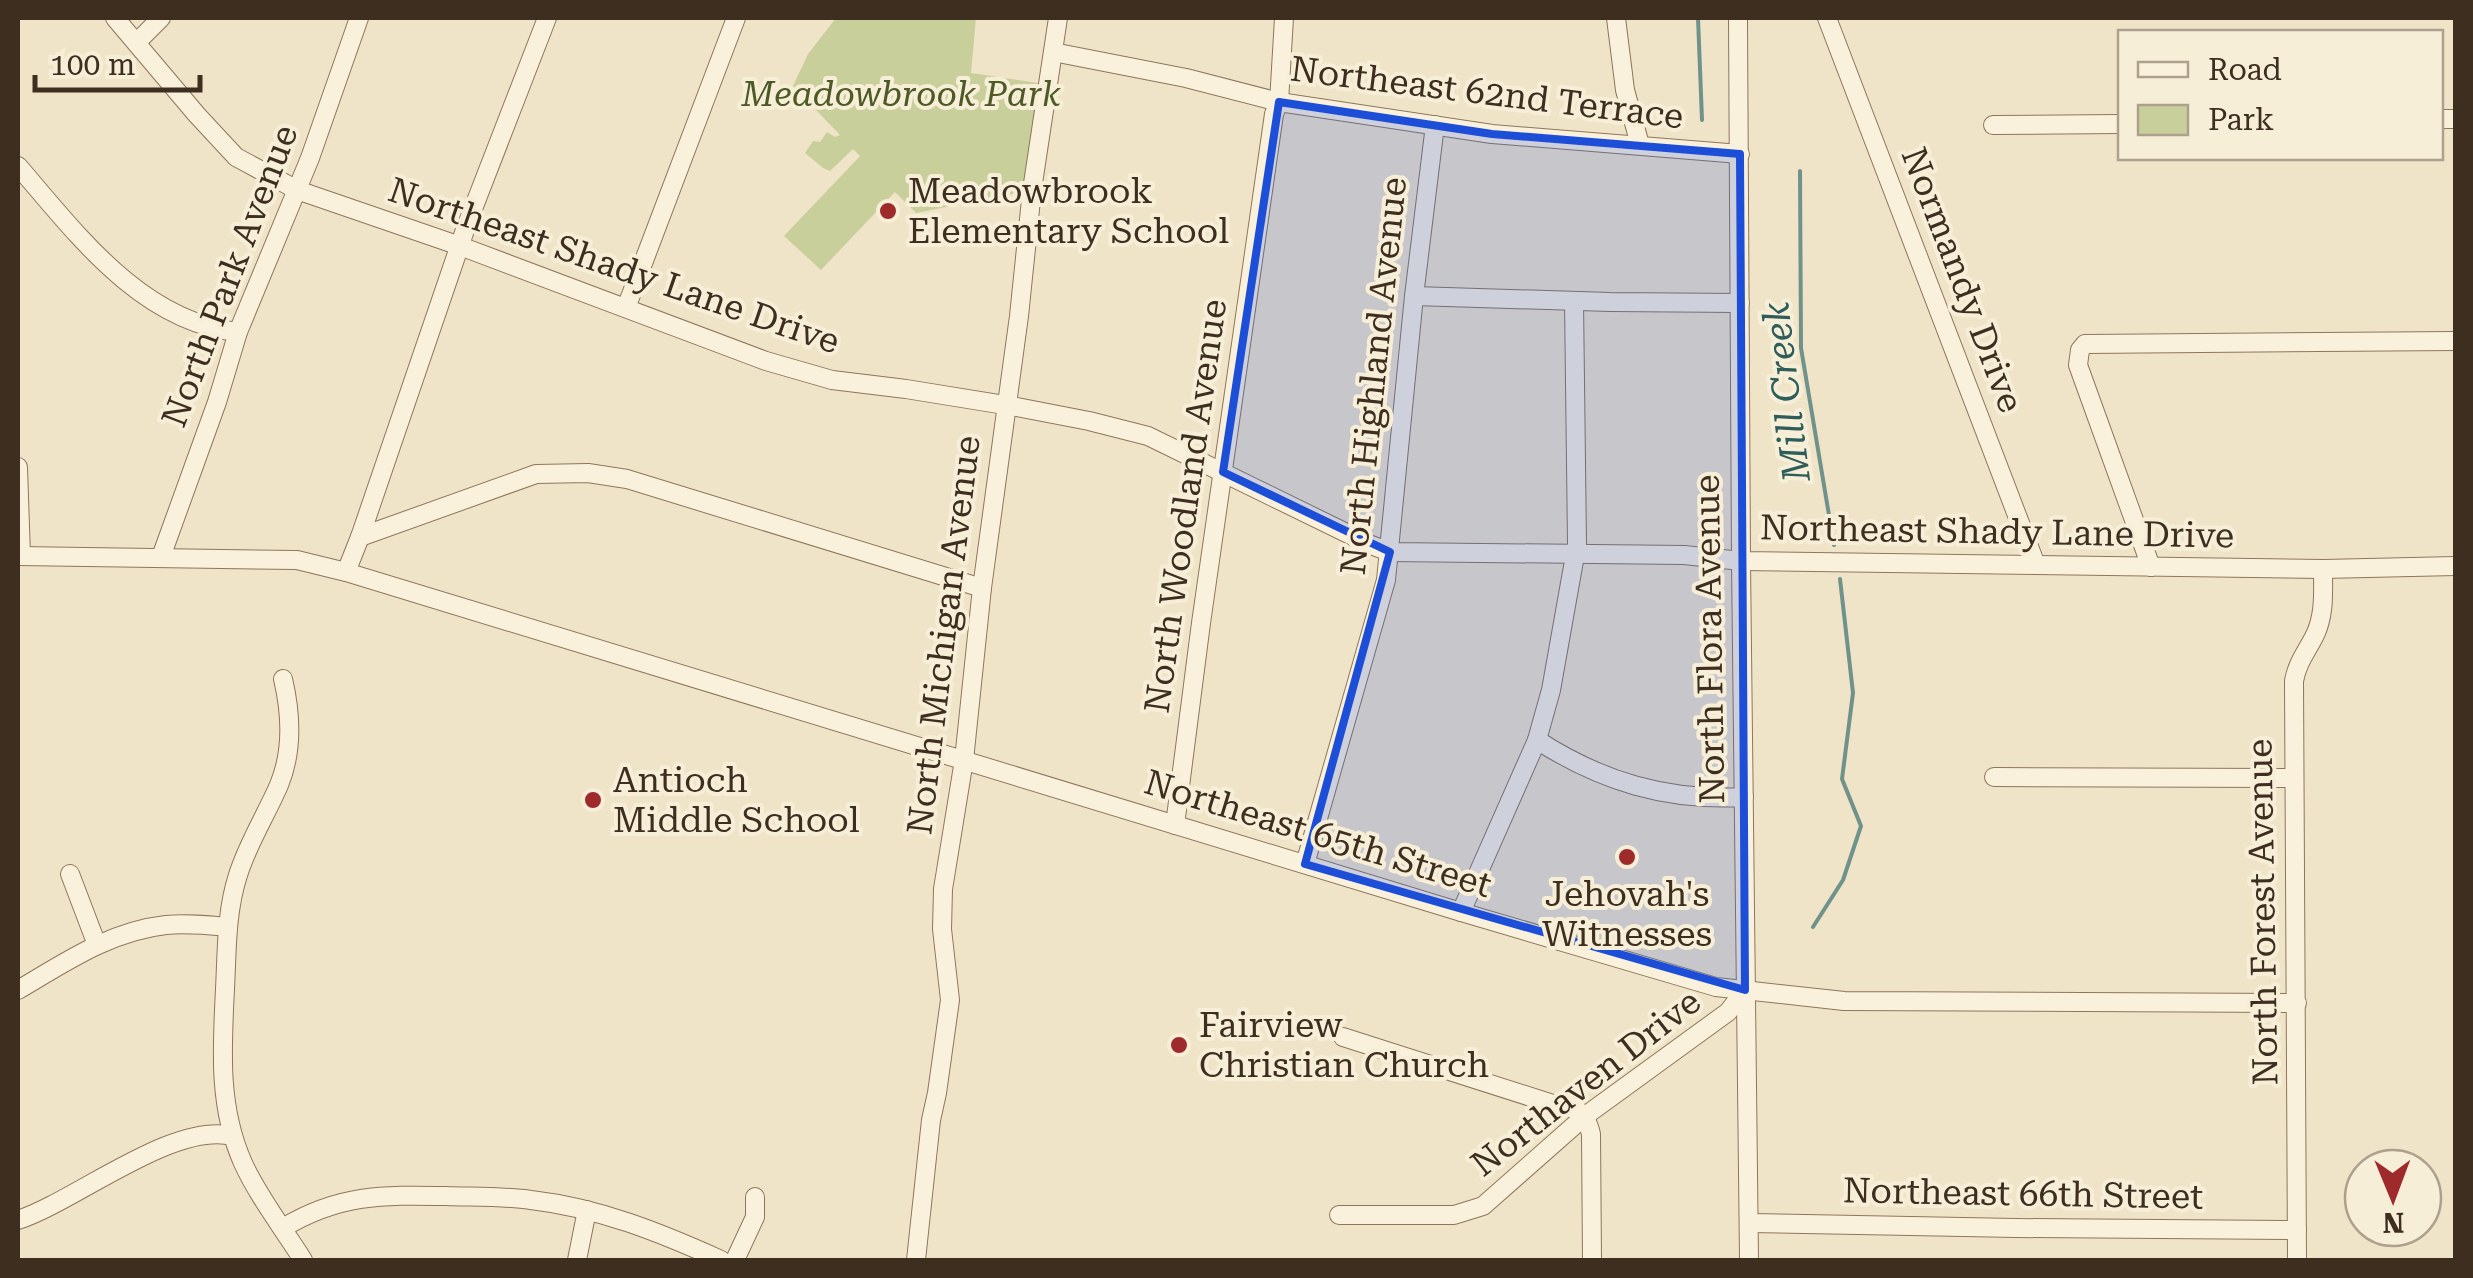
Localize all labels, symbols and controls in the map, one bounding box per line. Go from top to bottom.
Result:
scale bar [35,30,200,92]
legend [2118,30,2443,160]
text: 100 m [50,47,135,82]
street label: Northeast 62nd Terrace [1288,49,1686,137]
text: Road [2208,52,2282,87]
park label: Meadowbrook Park [740,74,1061,115]
text: Park [2208,102,2274,137]
street label: North Park Avenue [154,119,306,433]
street label: Normandy Drive [1893,142,2031,418]
street label: Northeast Shady Lane Drive [383,169,845,363]
place label: Meadowbrook Elementary School [908,171,1229,252]
street label: North Highland Avenue [1333,175,1415,577]
marker: Meadowbrook Elementary School [877,200,899,222]
street label: North Woodland Avenue [1137,297,1235,715]
water label: Mill Creek [1753,299,1819,485]
street label: North Michigan Avenue [899,433,989,837]
street label: North Flora Avenue [1687,474,1733,804]
street label: Northeast Shady Lane Drive [1760,507,2234,557]
street label: North Forest Avenue [2239,738,2287,1086]
place label: Antioch Middle School [613,760,860,841]
street label: Northeast 65th Street [1140,762,1496,906]
marker: Antioch Middle School [582,789,604,811]
marker: Jehovah's Witnesses [1616,846,1638,868]
place label: Jehovah's Witnesses [1542,874,1712,955]
street label: Northaven Drive [1463,981,1709,1185]
place label: Fairview Christian Church [1199,1005,1489,1086]
marker: Fairview Christian Church [1168,1034,1190,1056]
north arrow [2343,1148,2443,1248]
street label: Northeast 66th Street [1842,1170,2204,1218]
text: N [2382,1206,2404,1239]

